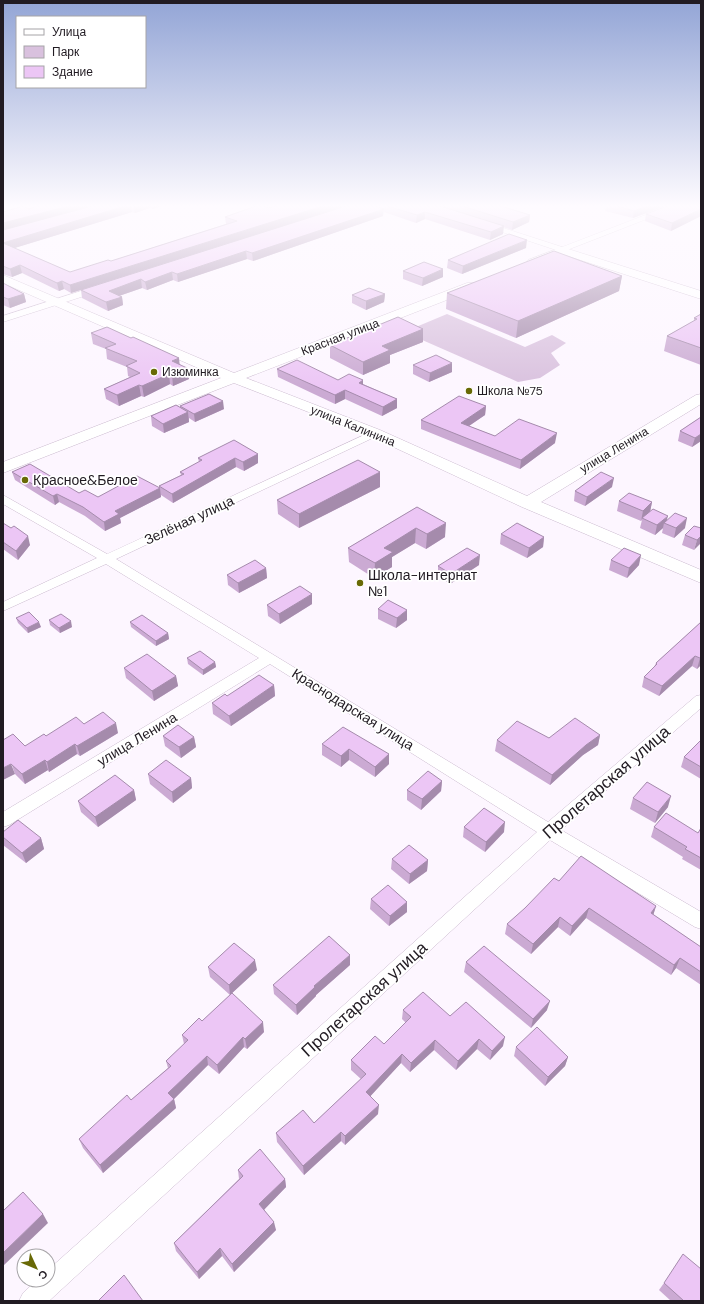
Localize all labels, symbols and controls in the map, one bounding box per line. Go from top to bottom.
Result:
legend [16,16,146,88]
text: Улица [52,24,86,40]
text: Парк [52,44,80,60]
text: Здание [52,64,93,80]
street label: Красная улица [299,315,382,359]
place label: Изюминка [162,364,219,380]
marker: Изюминка [149,367,159,377]
place label: Школа №75 [477,383,543,399]
marker: Школа №75 [464,386,474,396]
street label: улица Калинина [308,402,398,450]
street label: улица Ленина [577,423,652,477]
place label: Красное&Белое [33,471,138,489]
marker: Красное&Белое [20,475,30,485]
street label: Зелёная улица [141,491,237,549]
place label: Школа-интернат №1 [368,566,478,600]
marker: Школа-интернат №1 [355,578,365,588]
street label: Краснодарская улица [289,664,418,754]
street label: улица Ленина [94,708,180,770]
street label: Пролетарская улица [538,720,675,844]
street label: Пролетарская улица [296,936,432,1061]
north arrow [16,1248,56,1288]
text: С [35,1267,51,1283]

